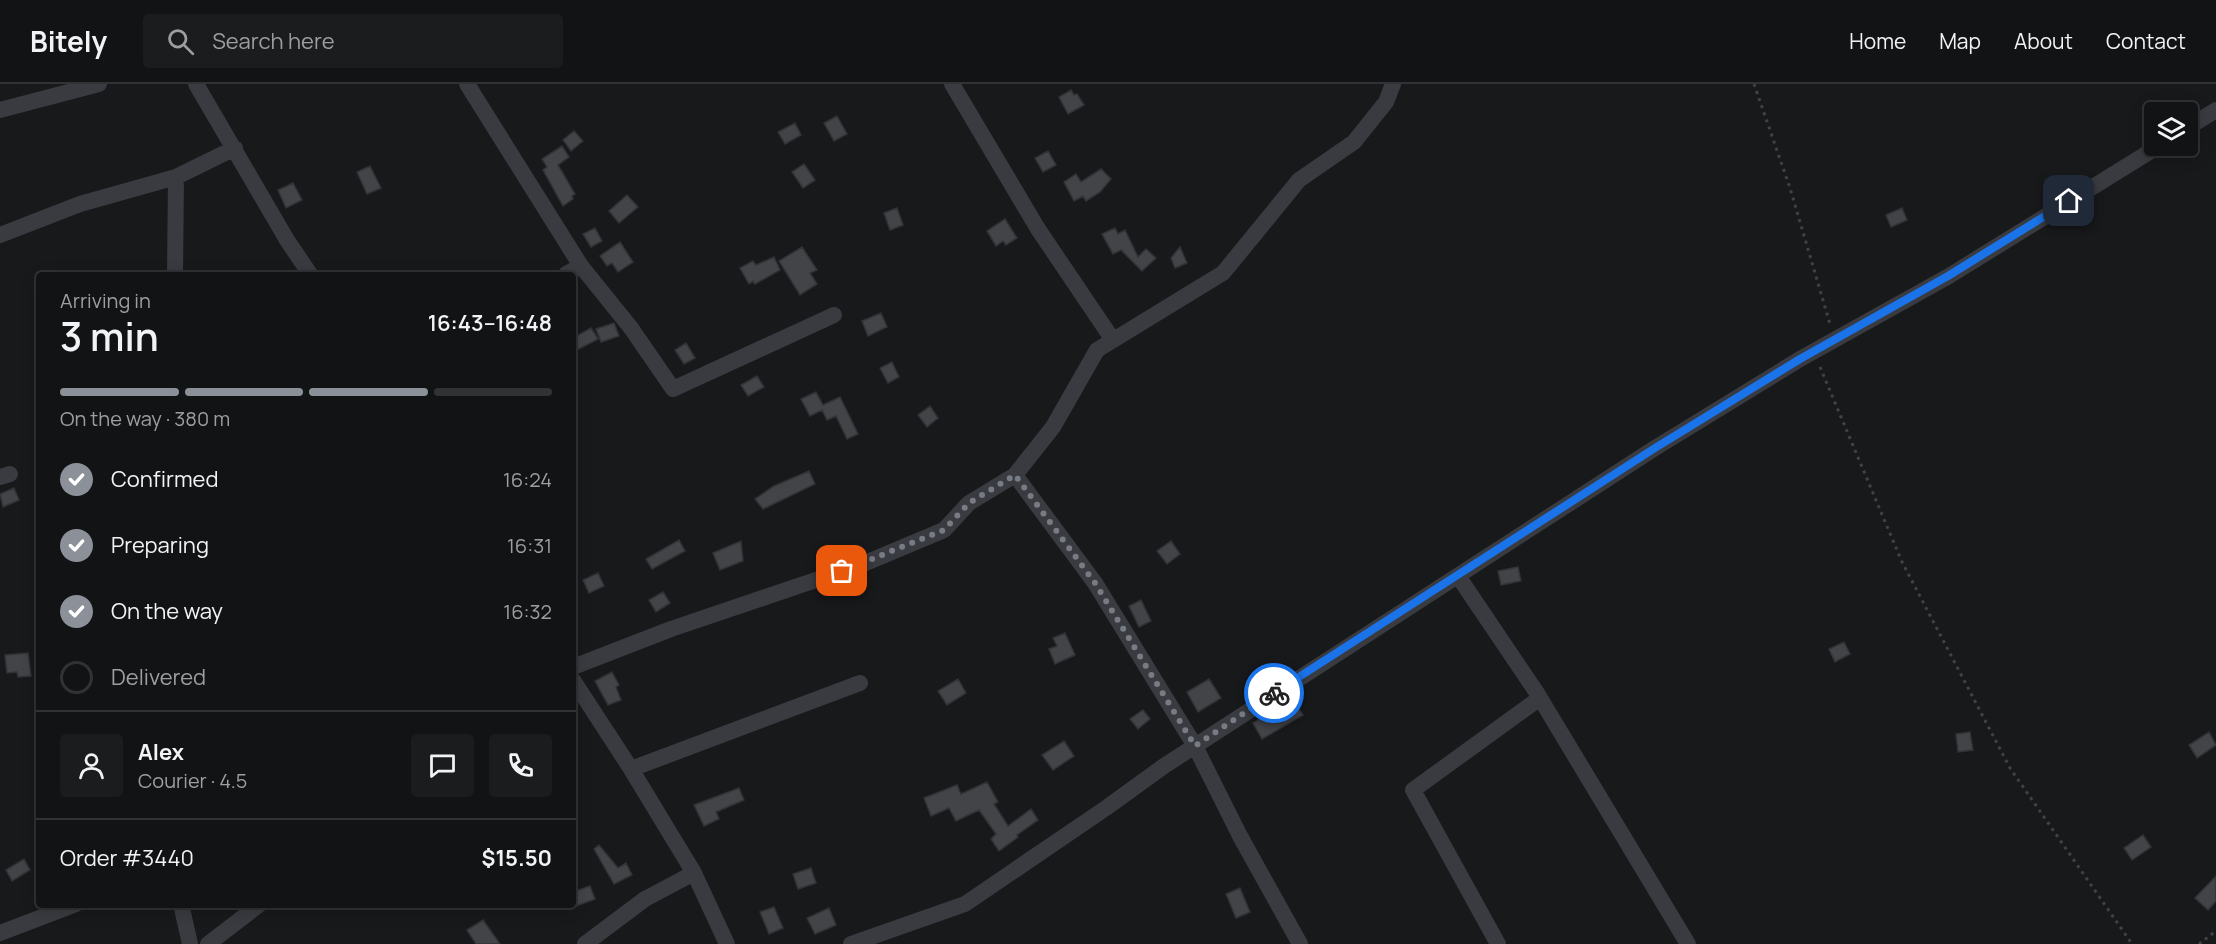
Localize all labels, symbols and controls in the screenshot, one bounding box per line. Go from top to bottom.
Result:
search box [143,14,563,68]
text: Bitely [30,22,107,60]
icon: search [164,25,197,58]
text: Search here [212,26,335,56]
text: Home [1849,27,1906,55]
text: Map [1939,27,1981,55]
text: About [2014,27,2073,55]
text: Contact [2106,27,2186,55]
map controls [2144,102,2198,156]
button: layers [2144,102,2198,156]
pin [2043,175,2094,226]
icon: home [2052,184,2085,217]
text: Arriving in [60,287,151,314]
text: 16:43–16:48 [428,308,552,338]
text: 3 min [60,309,159,363]
text: On the way · 380 m [60,405,230,432]
icon: check [60,463,93,496]
text: Confirmed [111,464,219,494]
text: 16:24 [503,466,552,493]
icon: check [60,529,93,562]
text: Preparing [111,530,209,560]
text: 16:31 [507,532,552,559]
pin [816,545,867,596]
icon: bag [825,554,858,587]
icon: check [60,595,93,628]
text: On the way [111,596,223,626]
text: 16:32 [503,598,552,625]
text: Delivered [111,662,206,692]
courier [1244,663,1304,723]
icon: bike [1258,677,1291,710]
button: person [60,734,123,797]
button: chat [411,734,474,797]
button: phone [489,734,552,797]
text: Alex [138,737,184,767]
text: Courier · 4.5 [138,767,247,794]
text: Order #3440 [60,843,194,873]
text: $15.50 [482,843,552,873]

